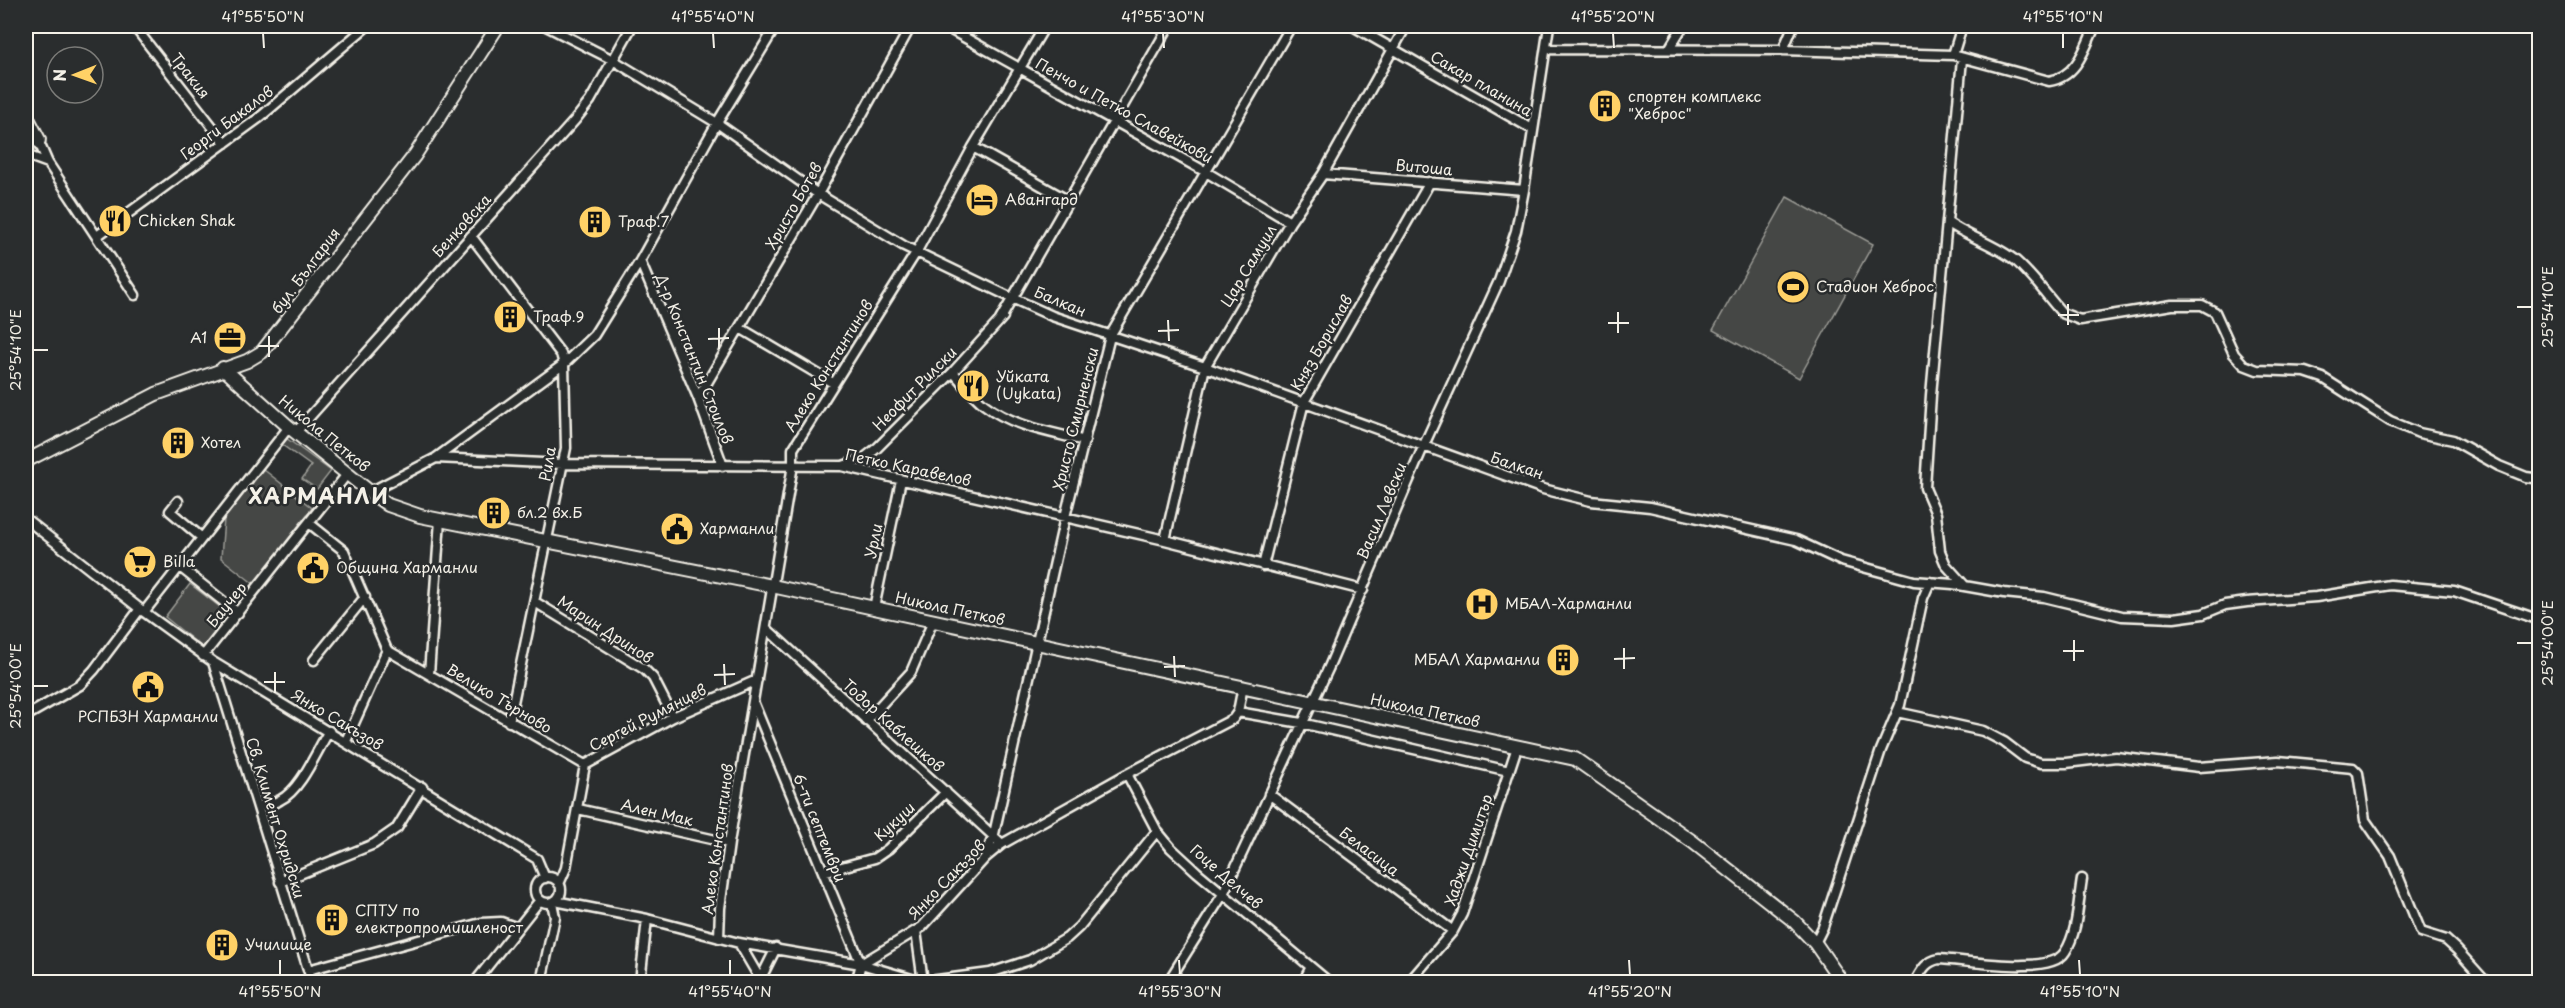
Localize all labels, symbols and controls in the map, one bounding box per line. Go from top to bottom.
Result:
text: 41°55'50"N [222,4,305,27]
text: 41°55'40"N [671,4,755,27]
text: 41°55'30"N [1121,4,1205,27]
text: 41°55'20"N [1571,4,1655,27]
text: 41°55'10"N [2023,4,2103,27]
street label: Сакар планина [1426,44,1538,122]
north arrow [45,45,105,105]
street label: Тракия [166,47,216,103]
street label: Пенчо и Петко Славейкови [1032,51,1218,168]
text: N [47,69,71,82]
street label: Георги Бакалов [175,79,278,165]
place label: спортен комплекс "Хеброс" [1628,84,1762,124]
building icon: спортен комплекс "Хеброс" [1587,88,1623,124]
street label: Витоша [1395,153,1454,181]
street label: Христо Ботев [759,157,827,253]
hotel icon: Авангард [964,182,1000,218]
place label: Авангард [1005,187,1078,210]
street label: Бенковска [426,188,496,262]
restaurant icon: Chicken Shak [97,203,133,239]
building icon: Траф.7 [577,204,613,240]
place label: Chicken Shak [138,208,236,231]
place label: Траф.7 [618,209,670,232]
street label: Цар Самуил [1214,219,1282,311]
street label: бул. България [265,222,345,318]
text: 25°54'10"E [2535,266,2558,348]
street label: Д-р Константин Стоилов [650,269,740,447]
sports icon: Стадион Хеброс [1775,269,1811,305]
place label: Стадион Хеброс [1816,274,1934,297]
street label: Балкан [1031,279,1090,322]
street label: Княз Борислав [1284,290,1358,395]
street label: Алеко Константинов [778,294,878,436]
building icon: Траф.9 [492,299,528,335]
place label: Траф.9 [533,304,584,327]
text: 25°54'10"E [3,309,26,391]
office icon: A1 [212,320,248,356]
place label: A1 [190,325,207,348]
street label: Неофит Рилски [867,341,961,435]
street label: Христо Смирненски [1046,344,1103,493]
place label: Уйката (Uykata) [996,364,1062,404]
restaurant icon: Уйката (Uykata) [955,368,991,404]
street label: Никола Петков [274,389,376,477]
building icon: Хотел [160,425,196,461]
place label: Хотел [201,430,241,453]
street label: Петко Каравелов [843,442,974,491]
street label: Рила [532,444,561,483]
street label: Балкан [1488,445,1547,484]
street label: Васил Левски [1350,458,1411,562]
district label: ХАРМАНЛИ [248,479,389,511]
building icon: бл.2 вх.Б [476,495,512,531]
place label: бл.2 вх.Б [517,500,583,523]
public building icon: Харманли [659,511,695,547]
place label: Харманли [700,516,774,539]
street label: Урли [858,521,887,560]
supermarket icon: Billa [122,544,158,580]
place label: Billa [163,549,196,572]
public building icon: Община Харманли [295,550,331,586]
place label: Община Харманли [336,555,478,578]
street label: Баучер [200,576,251,632]
street label: Никола Петков [893,585,1008,630]
hospital icon: МБАЛ-Харманли [1464,586,1500,622]
street label: Марин Дринов [553,589,658,669]
place label: МБАЛ-Харманли [1505,591,1632,614]
text: 25°54'00"E [2535,600,2558,686]
building icon: МБАЛ Харманли [1545,642,1581,678]
text: 25°54'00"E [3,643,26,729]
place label: МБАЛ Харманли [1414,647,1540,670]
street label: Велико Търново [443,657,557,738]
public building icon: РСПБЗН Харманли [130,669,166,705]
street label: Тодор Каблешков [838,673,950,777]
street label: Сергей Румянцев [585,677,710,756]
street label: Янко Сакъзов [288,682,388,755]
street label: Никола Петков [1368,687,1483,732]
place label: РСПБЗН Харманли [78,704,218,727]
street label: Св. Климент Охридски [241,734,312,901]
street label: Алеко Константинов [695,762,739,916]
street label: 6-ти септември [788,770,853,885]
street label: Хаджи Димитър [1438,791,1497,908]
street label: Ален Мак [619,792,696,831]
street label: Кукуш [868,796,920,846]
street label: Беласица [1335,821,1405,881]
street label: Янко Сакъзов [902,834,990,924]
street label: Гоце Делчев [1186,838,1268,914]
place label: СПТУ по електропромишленост [355,898,524,938]
building icon: СПТУ по електропромишленост [314,902,350,938]
building icon: Училище [204,927,240,963]
place label: Училище [245,932,312,955]
text: 41°55'50"N [239,979,322,1002]
text: 41°55'40"N [688,979,772,1002]
text: 41°55'30"N [1138,979,1222,1002]
text: 41°55'20"N [1588,979,1672,1002]
text: 41°55'10"N [2040,979,2120,1002]

